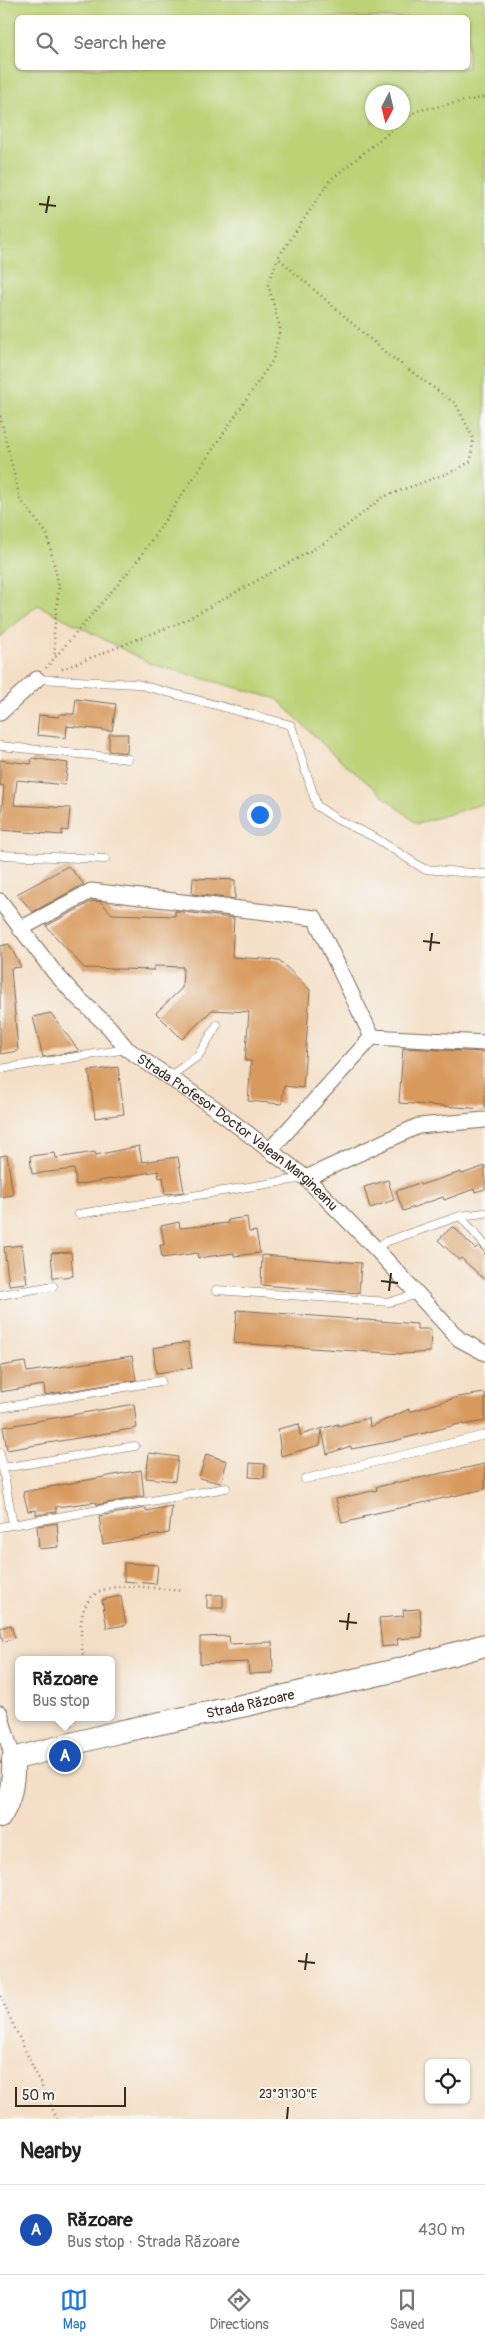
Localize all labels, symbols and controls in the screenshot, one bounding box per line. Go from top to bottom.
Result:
search box [15,15,470,70]
icon: search [33,29,61,57]
text: Search here [73,31,166,55]
north arrow [365,85,410,130]
your location [247,802,273,828]
street label: Strada Profesor Doctor Valean Margineanu [134,1050,342,1214]
popup [15,1656,115,1721]
text: Răzoare [32,1667,98,1691]
street label: Strada Răzoare [204,1686,296,1722]
text: Bus stop [32,1691,90,1711]
pin: A [49,1737,81,1775]
map controls [425,2059,470,2104]
button: locate [425,2059,470,2104]
scale bar [15,2084,126,2107]
text: 50 m [22,2087,55,2104]
text: 23°31'30"E [259,2087,317,2102]
text: Nearby [20,2138,81,2165]
text: Răzoare [67,2208,133,2232]
text: A [31,2220,41,2240]
text: 430 m [418,2220,465,2240]
text: Bus stop · Strada Răzoare [67,2232,240,2252]
tab: Map [60,2286,88,2333]
tab: Directions [209,2286,269,2333]
tab: Saved [390,2286,425,2333]

